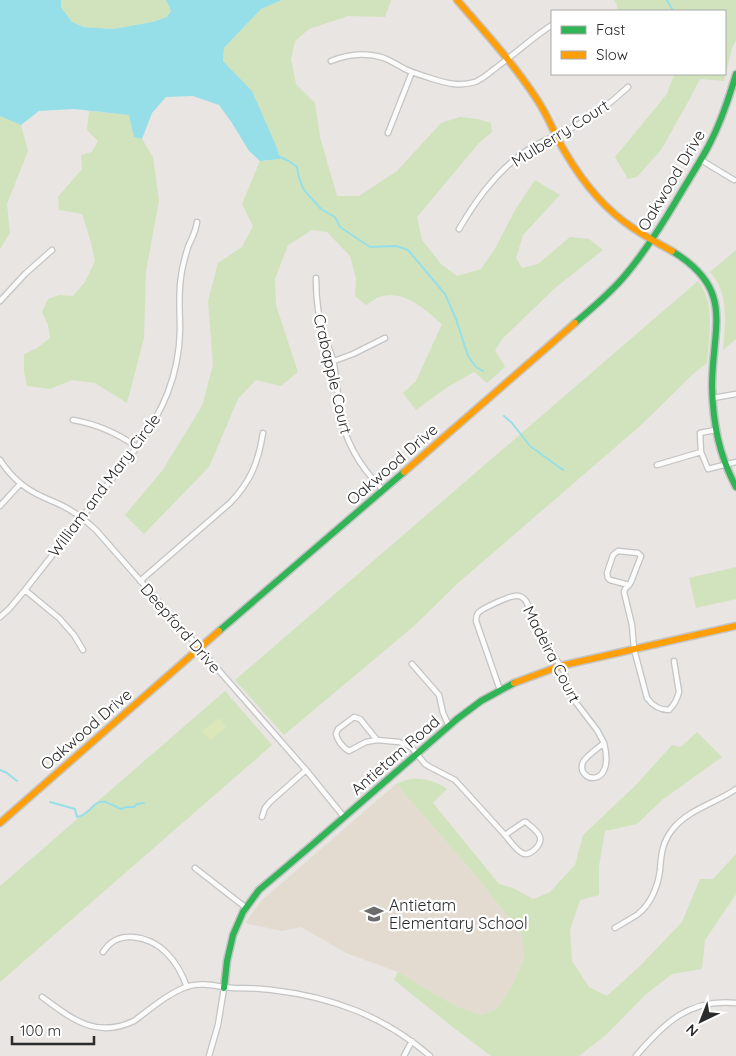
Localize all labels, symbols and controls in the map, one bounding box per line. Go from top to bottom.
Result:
legend [551,10,726,75]
text: Fast [596,20,625,39]
text: Slow [596,45,628,64]
street label: Mulberry Court [507,95,613,171]
street label: Oakwood Drive [633,126,709,234]
street label: Crabapple Court [309,312,357,436]
street label: William and Mary Circle [44,409,164,561]
street label: Oakwood Drive [342,419,442,509]
street label: Deepford Drive [137,579,225,677]
street label: Madeira Court [519,602,585,706]
street label: Oakwood Drive [36,684,136,774]
street label: Antietam Road [346,711,444,799]
place label: Antietam Elementary School [389,895,528,933]
school or university icon: Antietam Elementary School [363,903,385,925]
north arrow [676,996,726,1046]
scale bar [12,1014,95,1046]
text: N [682,1020,702,1041]
text: 100 m [20,1021,61,1040]

